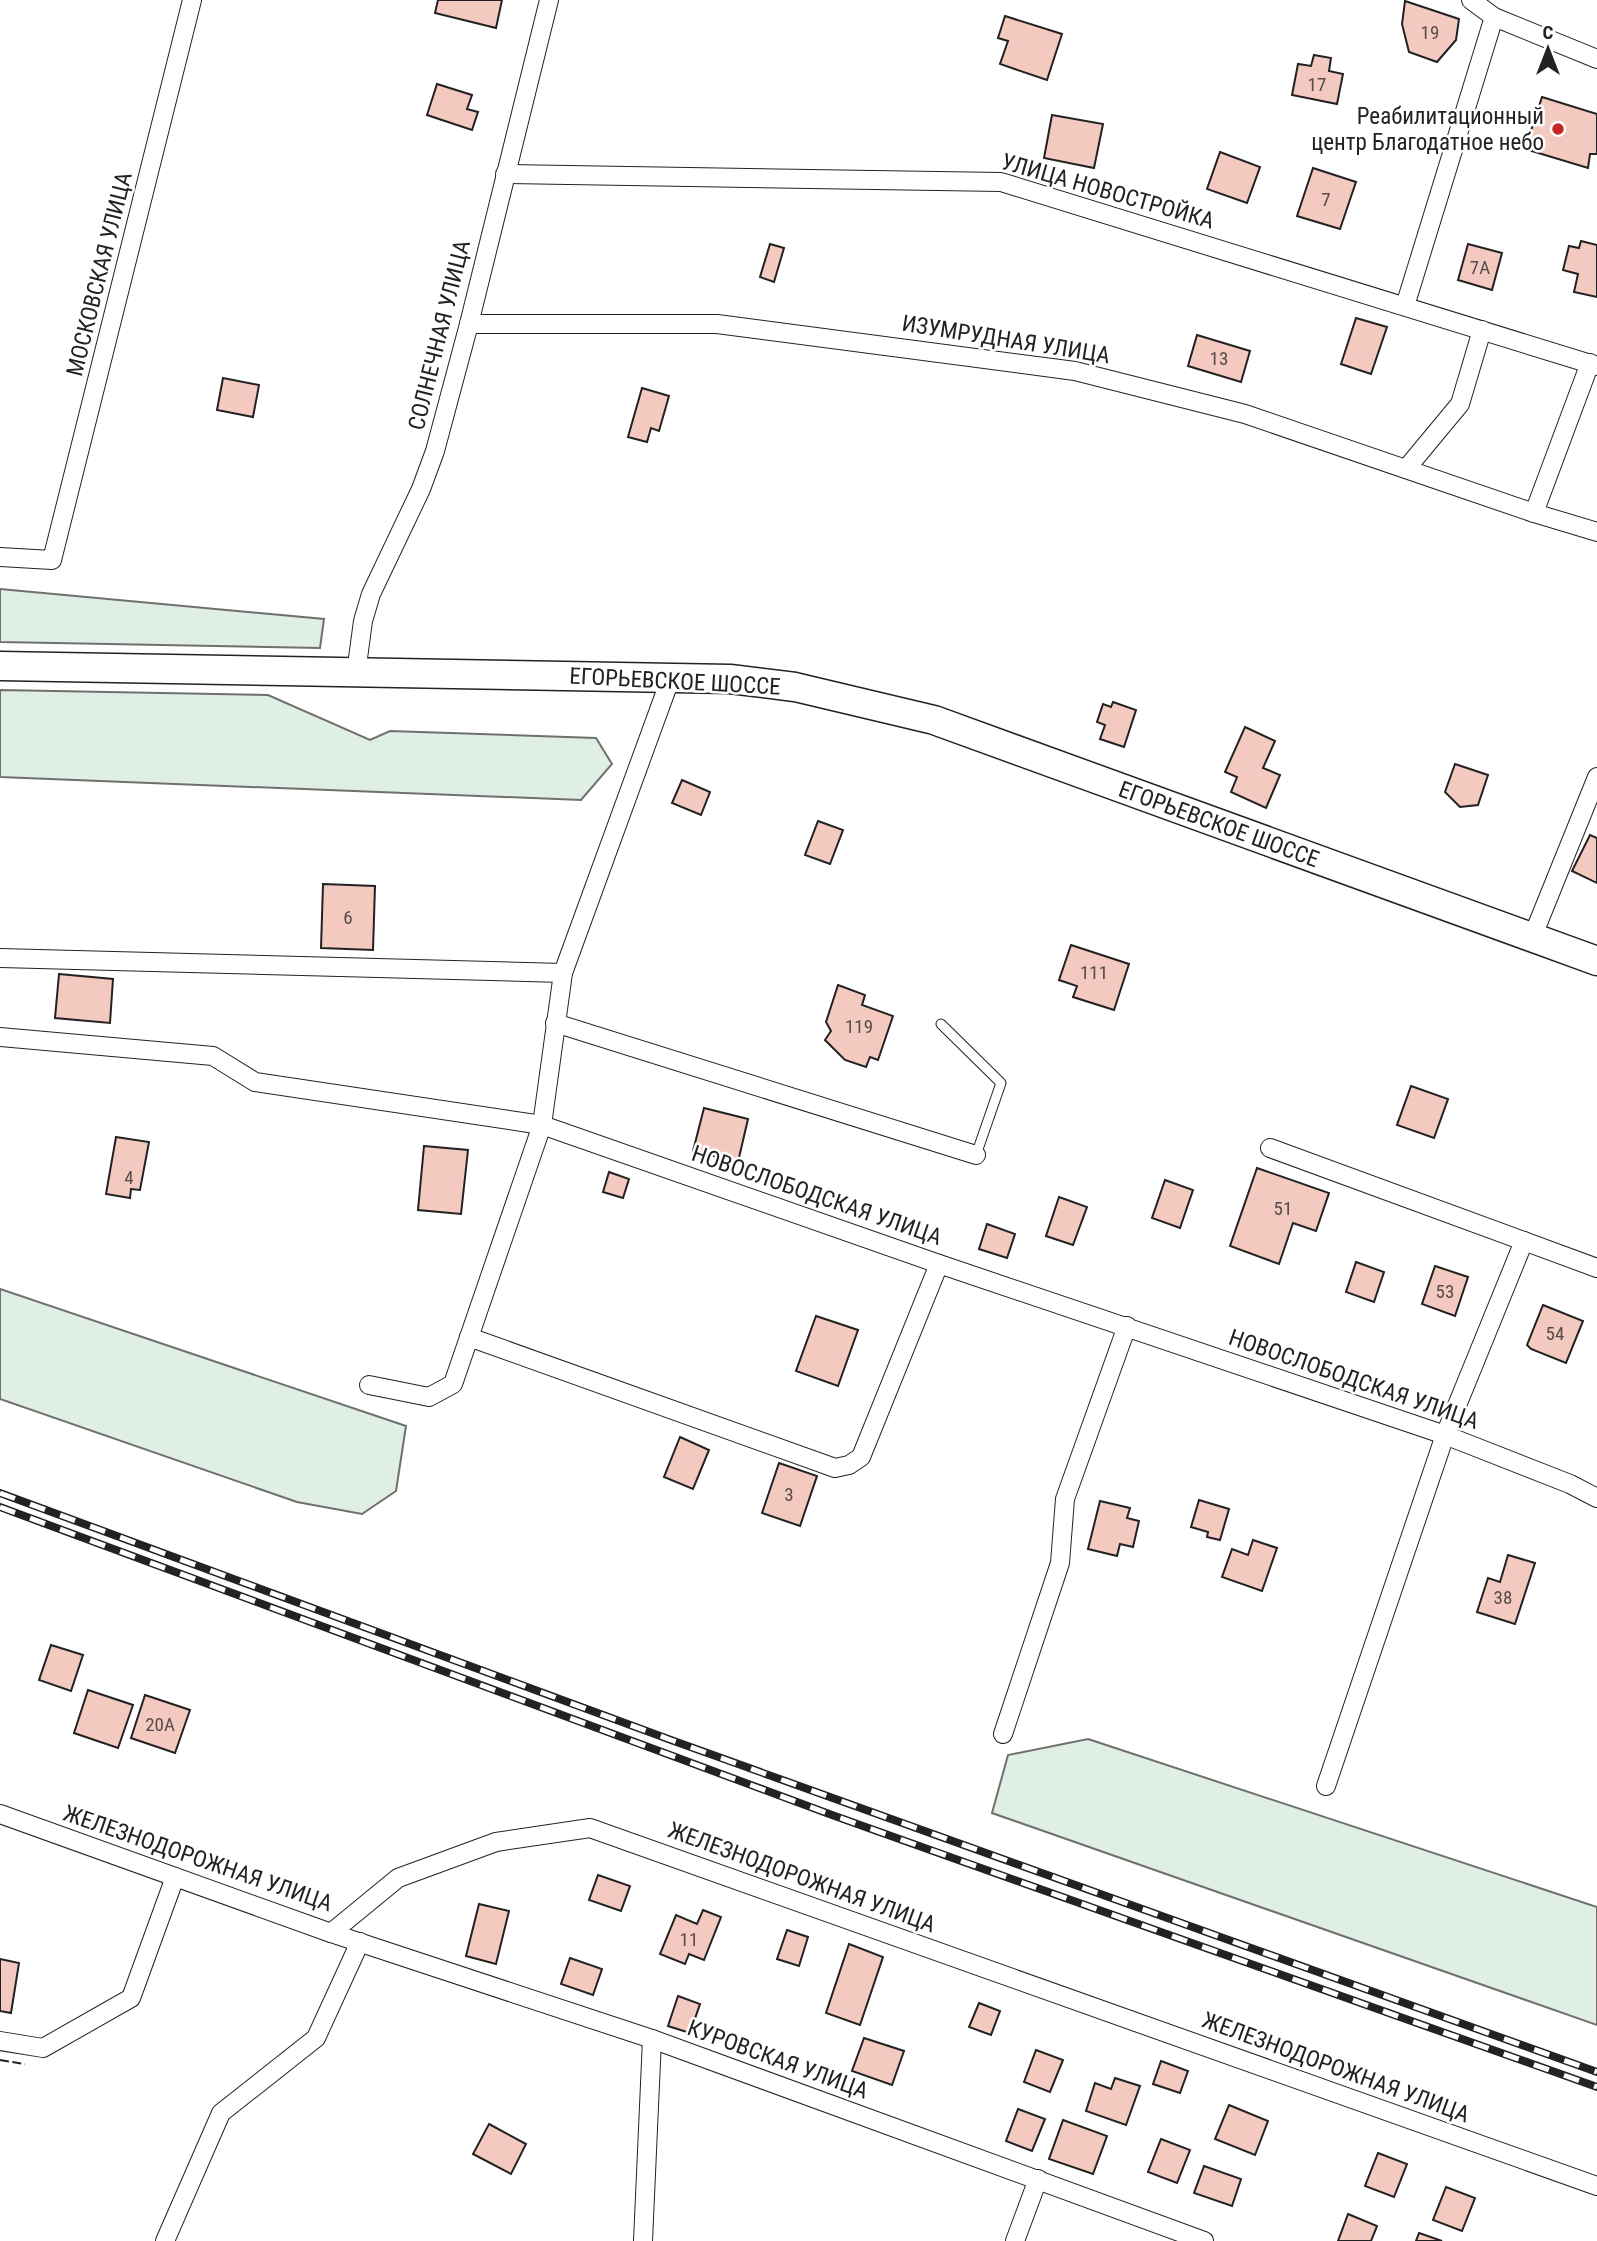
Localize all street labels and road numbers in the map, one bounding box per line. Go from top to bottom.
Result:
street label: УЛИЦА НОВОСТРОЙКА [998,147,1218,235]
street label: МОСКОВСКАЯ УЛИЦА [61,169,138,379]
street label: СОЛНЕЧНАЯ УЛИЦА [403,237,476,433]
street label: ИЗУМРУДНАЯ УЛИЦА [900,310,1112,369]
street label: ЕГОРЬЕВСКОЕ ШОССЕ [569,662,781,701]
street label: ЕГОРЬЕВСКОЕ ШОССЕ [1115,776,1323,873]
street label: НОВОСЛОБОДСКАЯ УЛИЦА [688,1140,945,1251]
street label: НОВОСЛОБОДСКАЯ УЛИЦА [1225,1324,1482,1435]
street label: ЖЕЛЕЗНОДОРОЖНАЯ УЛИЦА [60,1800,336,1917]
street label: ЖЕЛЕЗНОДОРОЖНАЯ УЛИЦА [664,1816,939,1938]
street label: ЖЕЛЕЗНОДОРОЖНАЯ УЛИЦА [1198,2006,1473,2128]
street label: КУРОВСКАЯ УЛИЦА [684,2014,872,2105]

